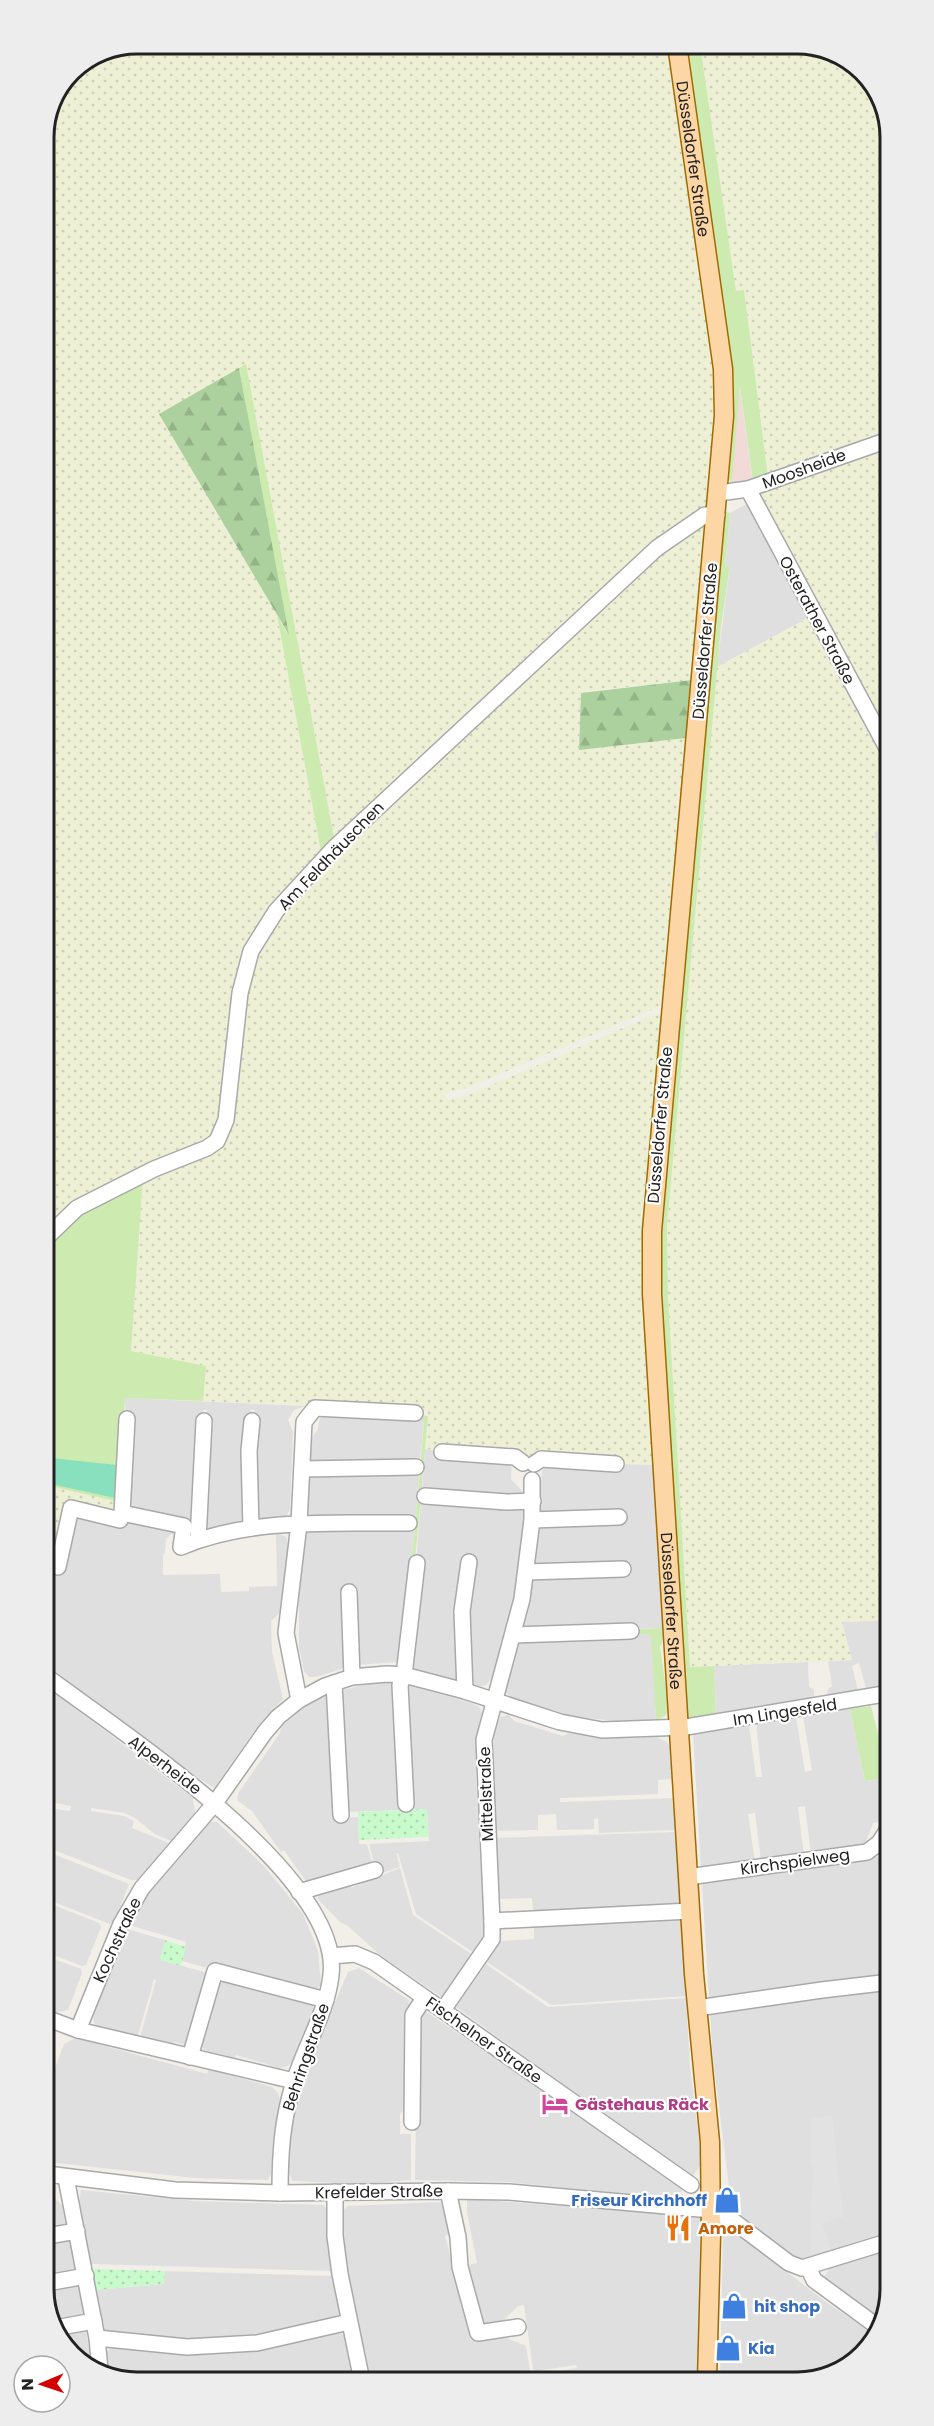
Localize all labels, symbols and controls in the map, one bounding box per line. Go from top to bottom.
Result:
street label: Düsseldorfer Straße [671,79,716,239]
street label: Moosheide [759,443,849,495]
street label: Osterather Straße [773,552,861,688]
street label: Düsseldorfer Straße [687,562,723,720]
street label: Am Feldhäuschen [273,796,389,916]
street label: Düsseldorfer Straße [642,1046,678,1204]
street label: Düsseldorfer Straße [655,1532,688,1690]
street label: Im Lingesfeld [731,1692,839,1732]
street label: Alperheide [124,1730,206,1800]
street label: Mittelstraße [473,1746,499,1842]
street label: Kirchspielweg [739,1843,851,1881]
street label: Kochstraße [87,1894,147,1986]
street label: Fischelner Straße [421,1991,547,2089]
street label: Behringstraße [277,2000,335,2114]
hotel icon: Gästehaus Räck [540,2089,570,2119]
place label: Gästehaus Räck [575,2093,709,2116]
street label: Krefelder Straße [315,2179,443,2205]
shop icon: Friseur Kirchhoff [712,2185,742,2215]
place label: Friseur Kirchhoff [571,2189,707,2212]
restaurant icon: Amore [663,2213,693,2243]
place label: Amore [698,2217,754,2240]
shop icon: hit shop [719,2291,749,2321]
place label: hit shop [754,2295,820,2318]
shop icon: Kia [713,2333,743,2363]
place label: Kia [748,2337,775,2360]
north arrow [12,2354,72,2414]
text: N [16,2378,39,2391]

